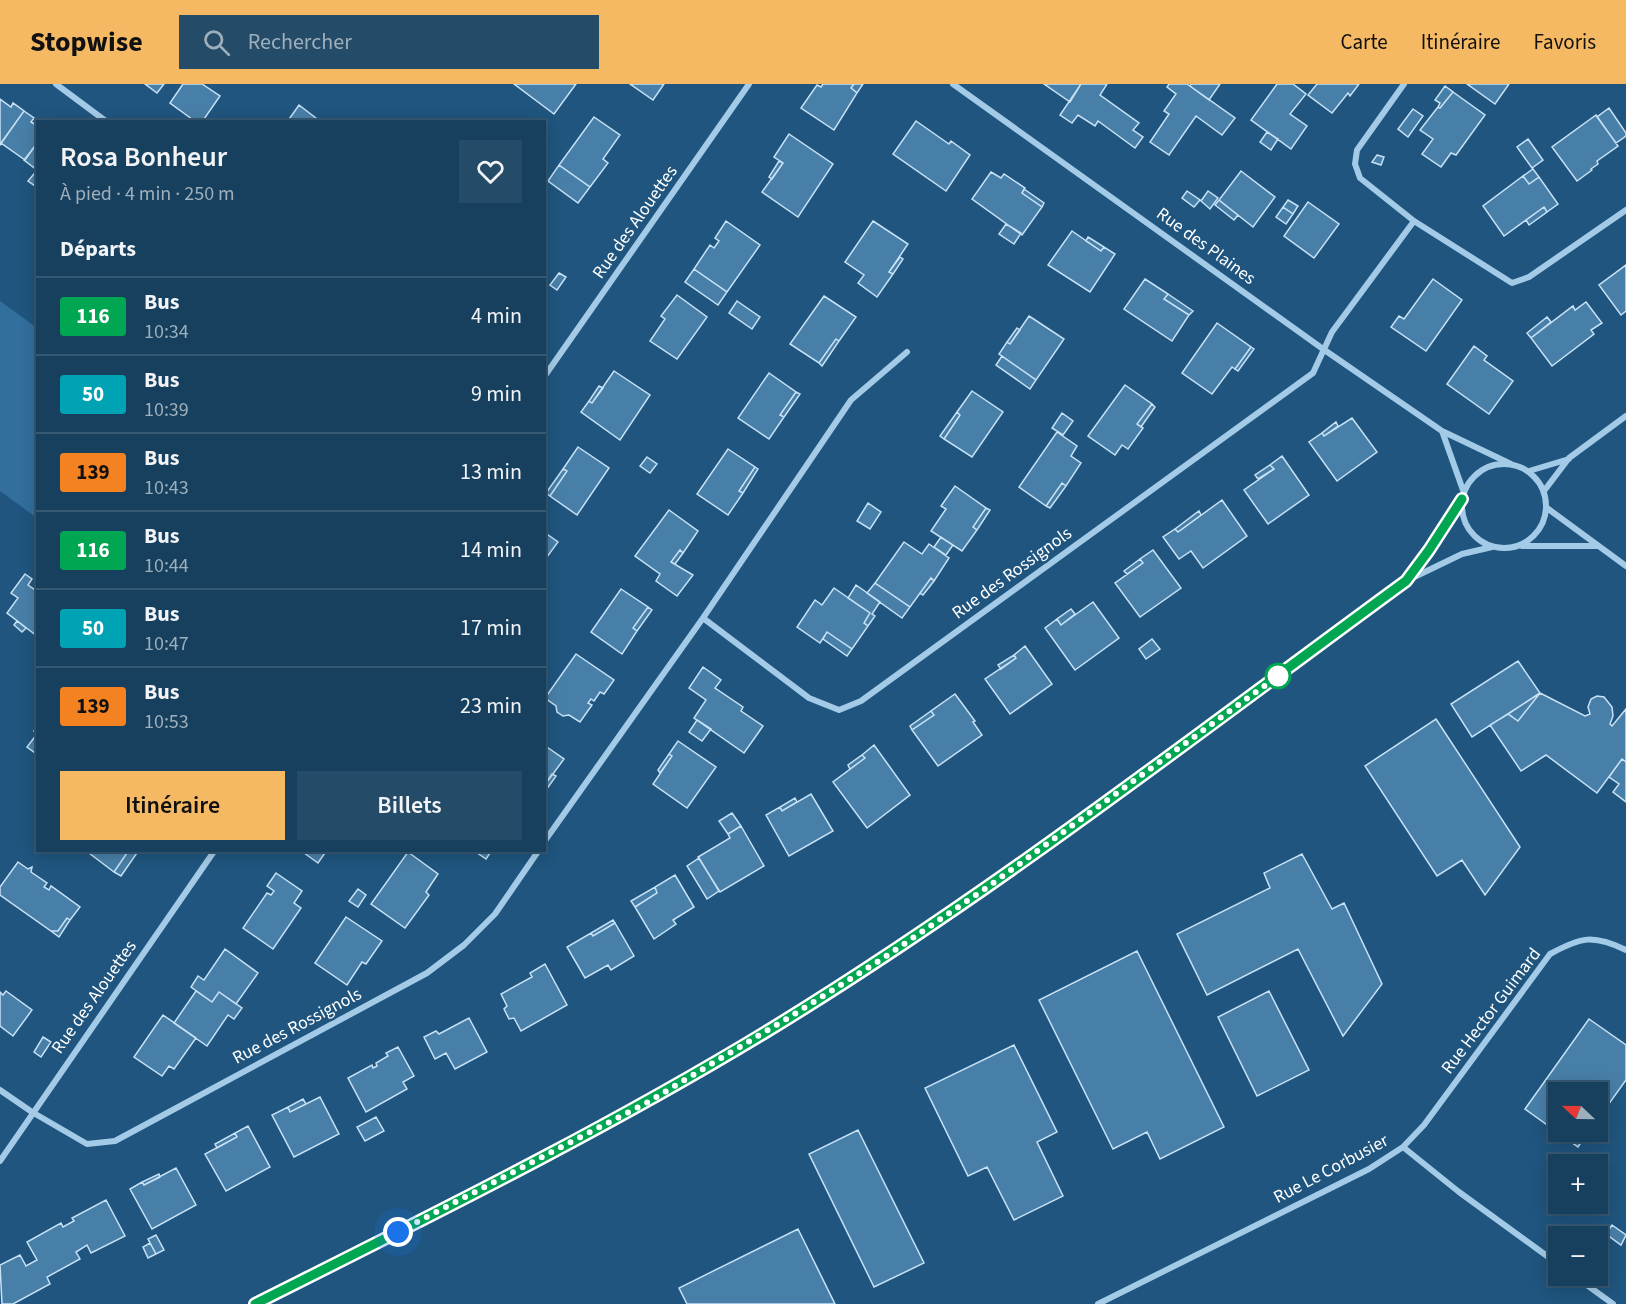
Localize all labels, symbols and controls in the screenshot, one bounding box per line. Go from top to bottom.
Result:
search box [179,15,599,69]
text: Stopwise [30,22,143,62]
icon: search [200,26,233,59]
text: Rechercher [248,26,352,58]
text: Carte [1341,27,1388,57]
text: Itinéraire [1421,27,1500,57]
text: Favoris [1533,27,1596,57]
text: Rosa Bonheur [60,137,227,177]
button: heart [459,140,522,203]
street label: Rue des Alouettes [587,160,683,284]
text: À pied · 4 min · 250 m [60,180,235,208]
street label: Rue des Plaines [1151,201,1261,291]
text: Départs [60,233,136,265]
text: Bus [144,286,180,318]
text: 4 min [471,300,522,332]
text: 116 [76,301,110,331]
text: 10:34 [144,318,189,346]
text: Bus [144,364,180,396]
text: 9 min [471,378,522,410]
text: 50 [82,379,104,409]
text: 10:39 [144,396,189,424]
text: Bus [144,442,180,474]
text: 13 min [460,456,522,488]
text: 139 [76,457,110,487]
text: 10:43 [144,474,189,502]
text: Bus [144,520,180,552]
street label: Rue des Rossignols [947,521,1077,625]
text: 14 min [460,534,522,566]
text: 116 [76,535,110,565]
text: 10:44 [144,552,189,580]
text: Bus [144,598,180,630]
text: 17 min [460,612,522,644]
text: 50 [82,613,104,643]
text: 10:47 [144,630,189,658]
unlabelled marker [1265,663,1291,689]
text: Bus [144,676,180,708]
text: 23 min [460,690,522,722]
text: 139 [76,691,110,721]
text: 10:53 [144,708,189,736]
button: Itinéraire [60,771,285,840]
button: Billets [297,771,522,840]
street label: Rue des Alouettes [46,935,142,1059]
street label: Rue Hector Guimard [1435,943,1547,1079]
street label: Rue des Rossignols [228,981,366,1071]
north arrow [1548,1082,1608,1142]
map controls [1548,1082,1608,1286]
street label: Rue Le Corbusier [1269,1128,1394,1210]
button: + [1548,1154,1608,1214]
your location [383,1217,413,1247]
button: − [1548,1226,1608,1286]

